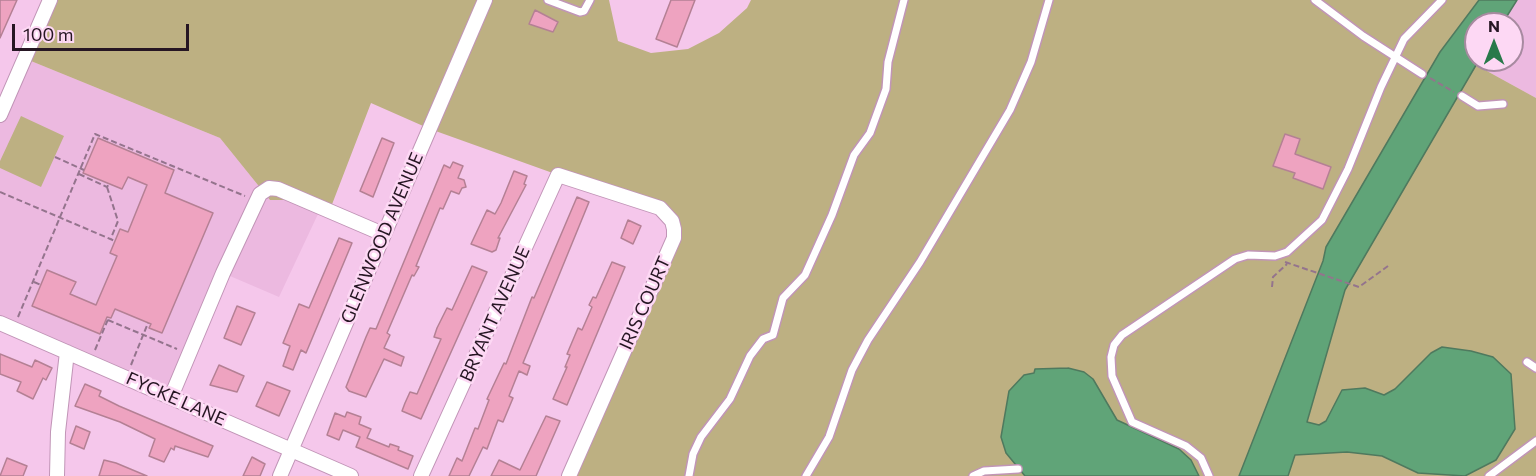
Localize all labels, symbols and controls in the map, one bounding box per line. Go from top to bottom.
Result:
scale bar [15,12,192,50]
north arrow [1464,12,1524,72]
text: N [1488,16,1500,35]
text: 100 m [23,23,73,45]
street label: GLENWOOD AVENUE [336,149,428,327]
street label: BRYANT AVENUE [455,243,535,385]
street label: IRIS COURT [615,253,675,353]
street label: FYCKE LANE [123,367,229,431]

